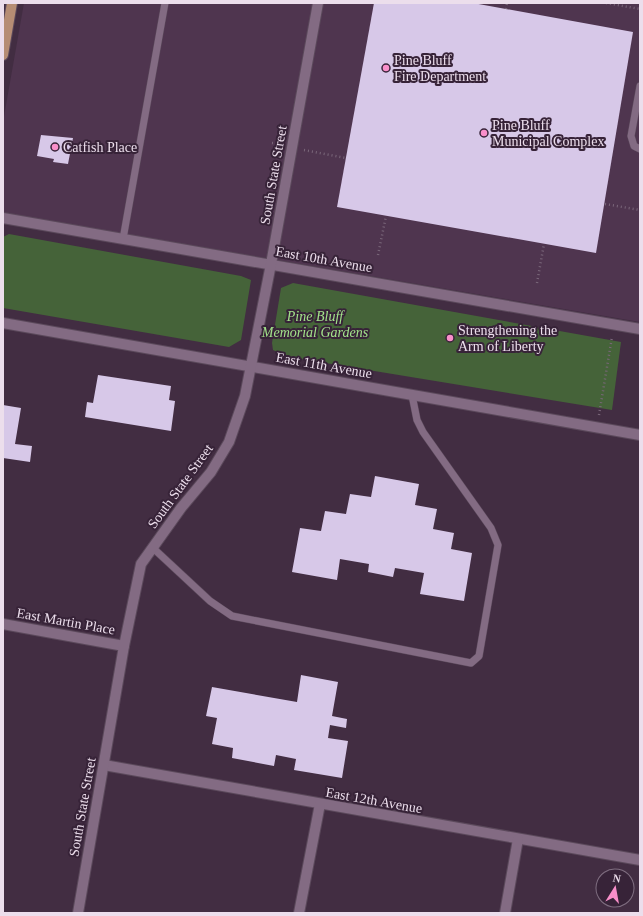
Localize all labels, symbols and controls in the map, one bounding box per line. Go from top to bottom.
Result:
place label: Pine Bluff Fire Department [394,53,486,84]
marker: Pine Bluff Fire Department [381,63,391,73]
place label: Pine Bluff Municipal Complex [492,118,604,149]
street label: South State Street [257,124,290,226]
marker: Pine Bluff Municipal Complex [479,128,489,138]
place label: Catfish Place [63,140,137,155]
marker: Catfish Place [50,142,60,152]
street label: East 10th Avenue [274,244,373,275]
park label: Pine Bluff Memorial Gardens [261,309,369,340]
place label: Strengthening the Arm of Liberty [458,323,557,354]
marker: Strengthening the Arm of Liberty [445,333,455,343]
street label: East 11th Avenue [275,350,373,381]
street label: South State Street [145,441,216,531]
street label: East Martin Place [16,605,116,638]
street label: South State Street [66,756,99,858]
street label: East 12th Avenue [324,785,423,816]
north arrow [595,868,635,908]
text: N [612,872,622,885]

